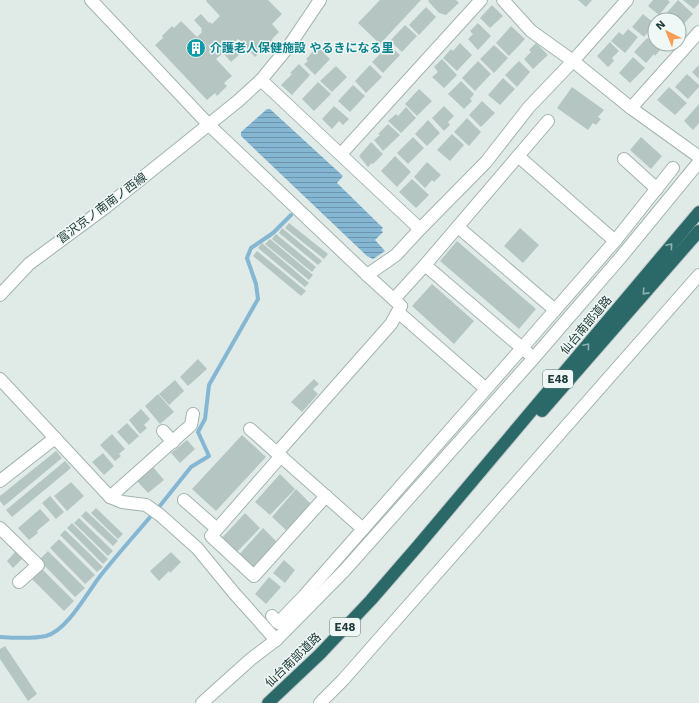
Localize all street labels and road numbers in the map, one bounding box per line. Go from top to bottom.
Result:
street label: 富沢京ノ南南ノ西線 [55,170,149,246]
street label: 仙台南部道路 [557,293,615,357]
road number: E48 [543,370,573,388]
road number: E48 [330,618,360,636]
street label: 仙台南部道路 [262,630,324,690]

